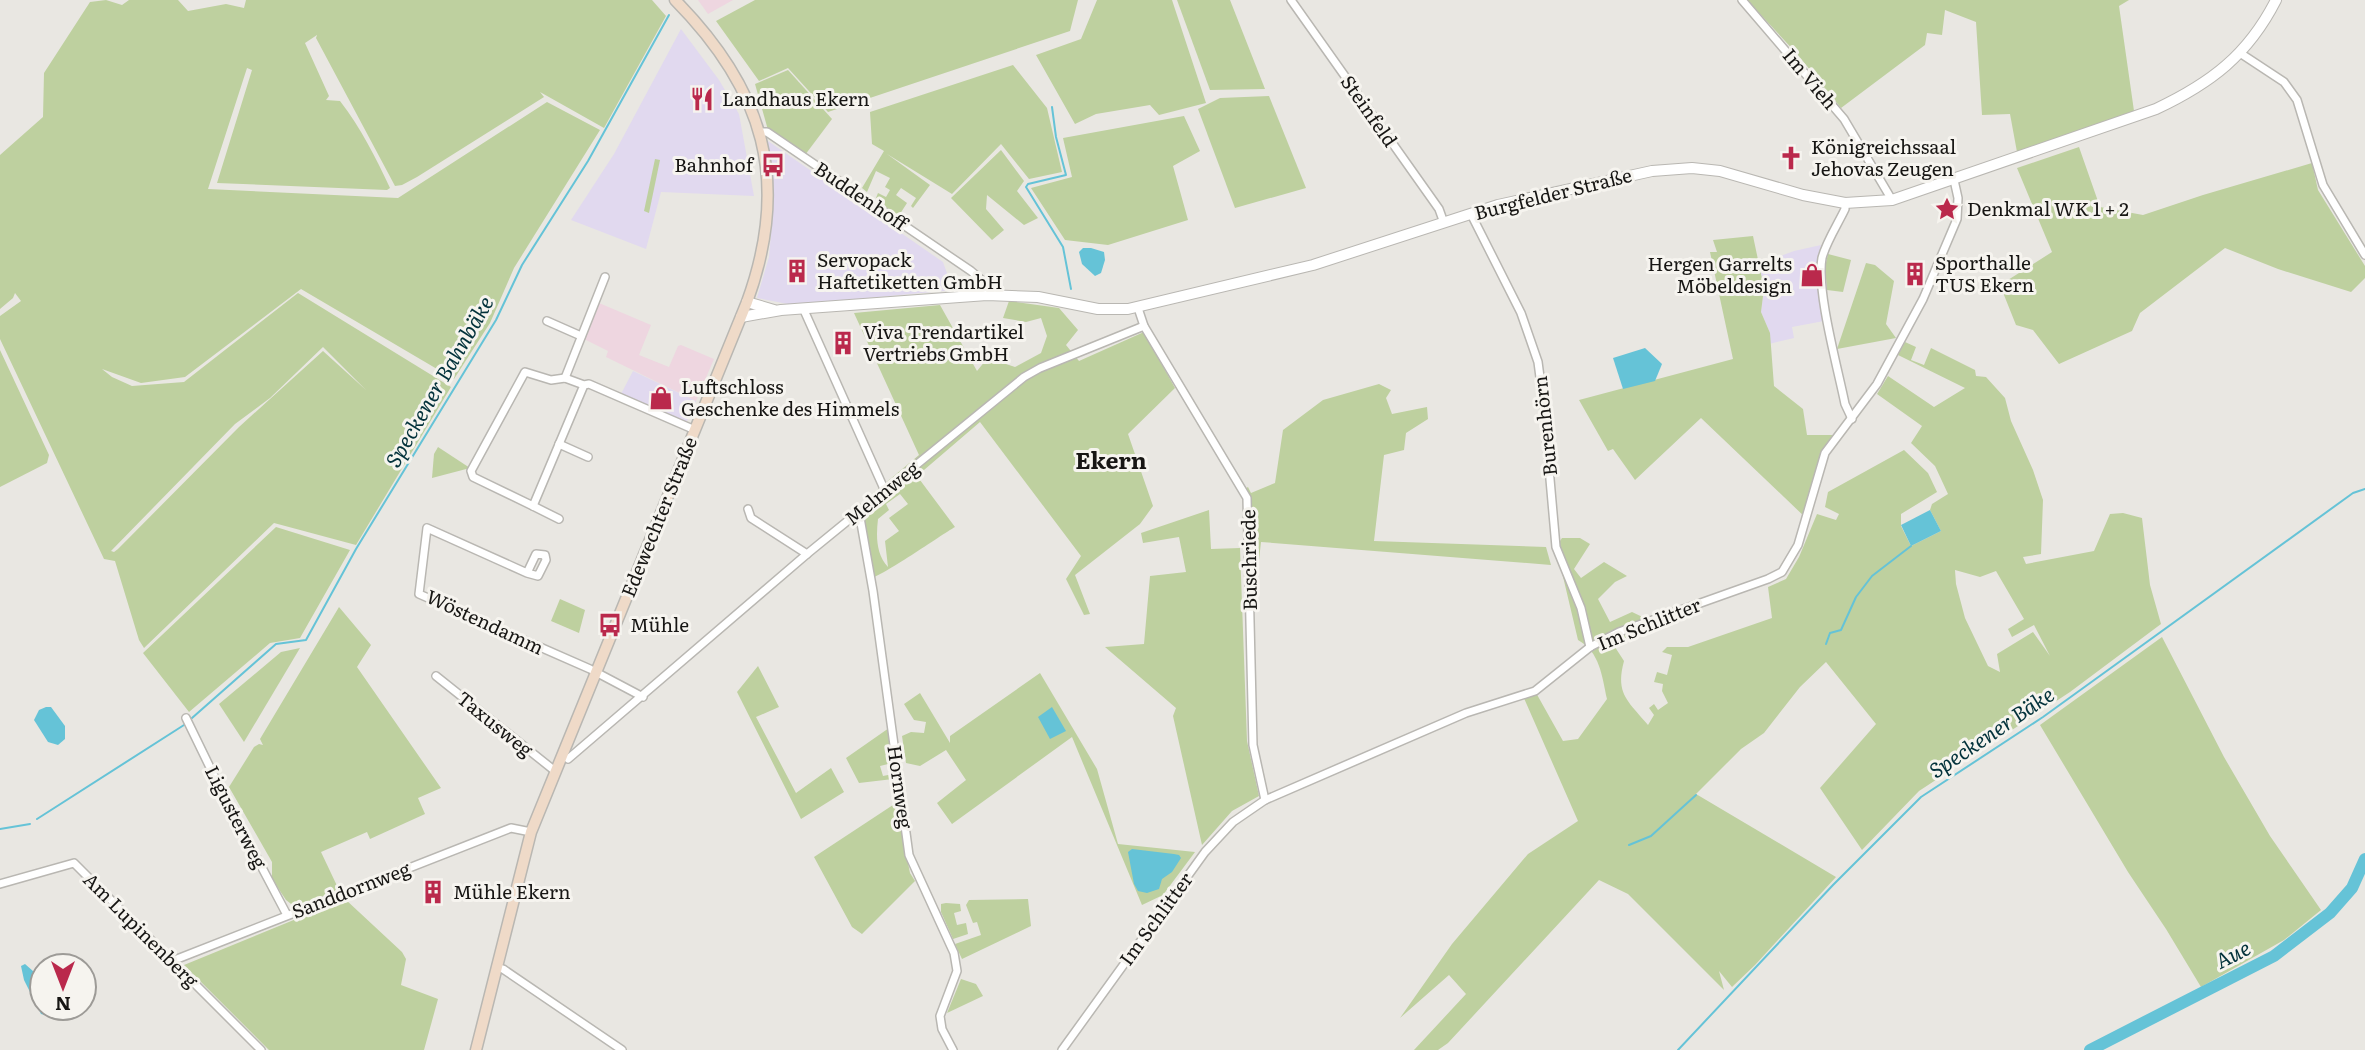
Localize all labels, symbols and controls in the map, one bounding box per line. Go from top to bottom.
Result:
street label: Im Vieh [1777,42,1845,115]
street label: Steinfeld [1335,69,1405,152]
place label: Landhaus Ekern [722,84,870,112]
restaurant icon: Landhaus Ekern [688,85,716,113]
place label: Königreichssaal Jehovas Zeugen [1811,132,1956,182]
church icon: Königreichssaal Jehovas Zeugen [1777,144,1805,172]
place label: Bahnhof [674,150,755,178]
bus stop icon: Bahnhof [759,151,787,179]
street label: Buddenhoff [809,154,915,237]
street label: Burgfelder Straße [1471,160,1635,226]
place label: Denkmal WK 1 + 2 [1967,194,2129,222]
place icon: Denkmal WK 1 + 2 [1933,195,1961,223]
place label: Servopack Haftetiketten GmbH [817,245,1003,295]
place label: Sporthalle TUS Ekern [1935,248,2034,298]
place label: Hergen Garrelts Möbeldesign [1648,249,1792,299]
building icon: Servopack Haftetiketten GmbH [783,257,811,285]
building icon: Sporthalle TUS Ekern [1901,260,1929,288]
shop icon: Hergen Garrelts Möbeldesign [1798,261,1826,289]
water label: Speckener Bahnbäke [376,289,500,472]
place label: Viva Trendartikel Vertriebs GmbH [863,317,1024,367]
building icon: Viva Trendartikel Vertriebs GmbH [829,329,857,357]
place label: Luftschloss Geschenke des Himmels [681,372,900,422]
street label: Burenhörn [1525,375,1563,478]
shop icon: Luftschloss Geschenke des Himmels [647,384,675,412]
street label: Edewechter Straße [613,432,703,601]
district label: Ekern [1075,442,1147,476]
street label: Melmweg [838,453,925,531]
street label: Buschriede [1233,509,1263,611]
street label: Wöstendamm [422,582,549,661]
street label: Im Schlitter [1593,590,1705,657]
place label: Mühle [630,610,689,638]
bus stop icon: Mühle [596,611,624,639]
water label: Speckener Bäke [1922,678,2059,784]
street label: Taxusweg [452,684,540,763]
street label: Hornweg [881,743,921,831]
street label: Ligusterweg [199,760,275,873]
street label: Sanddornweg [287,853,414,925]
street label: Am Lupinenberg [78,865,206,993]
street label: Im Schlitter [1112,866,1199,971]
place label: Mühle Ekern [453,877,570,905]
building icon: Mühle Ekern [419,878,447,906]
water label: Aue [2209,931,2255,975]
north arrow [28,952,98,1022]
text: N [55,991,71,1019]

